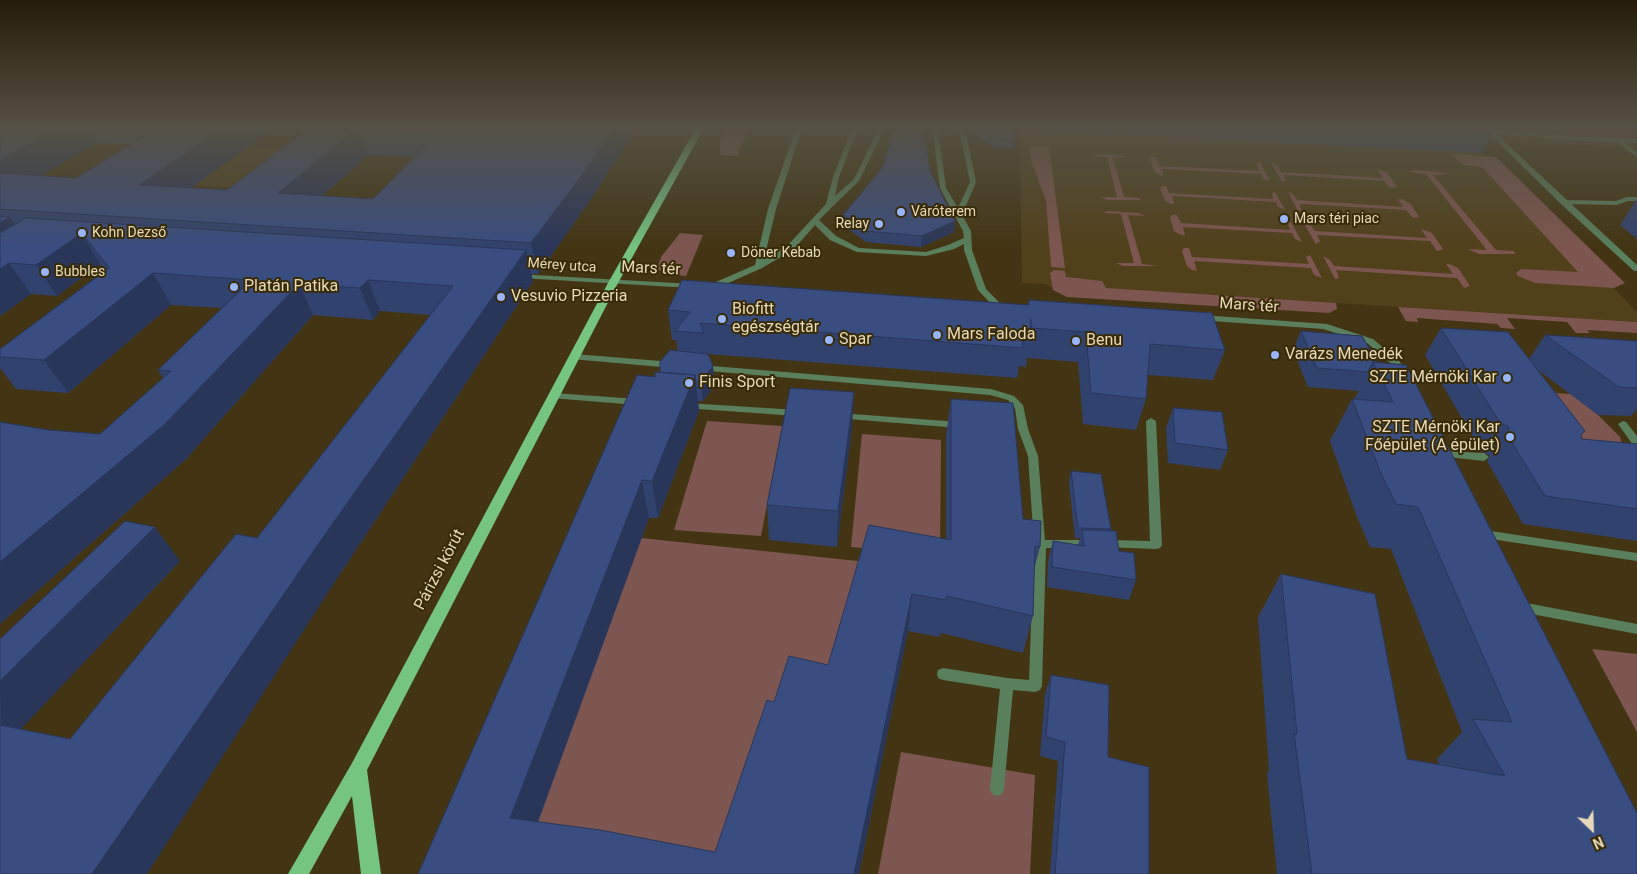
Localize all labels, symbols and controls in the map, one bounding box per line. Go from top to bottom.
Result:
place label: Váróterem [911,204,976,220]
marker: Váróterem [895,206,907,218]
place label: Mars téri piac [1294,211,1379,227]
marker: Mars téri piac [1278,213,1290,225]
place label: Relay [835,216,869,232]
marker: Relay [873,218,885,230]
place label: Kohn Dezső [92,225,166,241]
marker: Kohn Dezső [76,227,88,239]
place label: Döner Kebab [741,245,821,261]
marker: Döner Kebab [725,247,737,259]
street label: Mérey utca [527,255,597,277]
street label: Mars tér [621,258,681,280]
place label: Bubbles [55,264,105,280]
marker: Bubbles [39,266,51,278]
place label: Platán Patika [244,277,338,297]
marker: Platán Patika [228,281,240,293]
place label: Vesuvio Pizzeria [511,287,627,307]
marker: Vesuvio Pizzeria [495,291,507,303]
street label: Mars tér [1219,294,1279,318]
place label: Biofitt egészségtár [732,300,819,338]
marker: Biofitt egészségtár [716,313,728,325]
place label: Mars Faloda [947,325,1035,345]
marker: Mars Faloda [931,329,943,341]
place label: Spar [839,330,872,350]
place label: Benu [1086,331,1122,351]
marker: Spar [823,334,835,346]
marker: Benu [1070,335,1082,347]
place label: Varázs Menedék [1285,345,1403,365]
marker: Varázs Menedék [1269,349,1281,361]
place label: SZTE Mérnöki Kar [1369,368,1497,388]
marker: SZTE Mérnöki Kar [1501,372,1513,384]
place label: Finis Sport [699,373,775,393]
marker: Finis Sport [683,377,695,389]
place label: SZTE Mérnöki Kar Főépület (A épület) [1365,418,1500,456]
marker: SZTE Mérnöki Kar Főépület (A épület) [1504,431,1516,443]
street label: Párizsi körút [411,526,469,614]
north arrow [1567,804,1617,854]
text: N [1590,833,1606,852]

